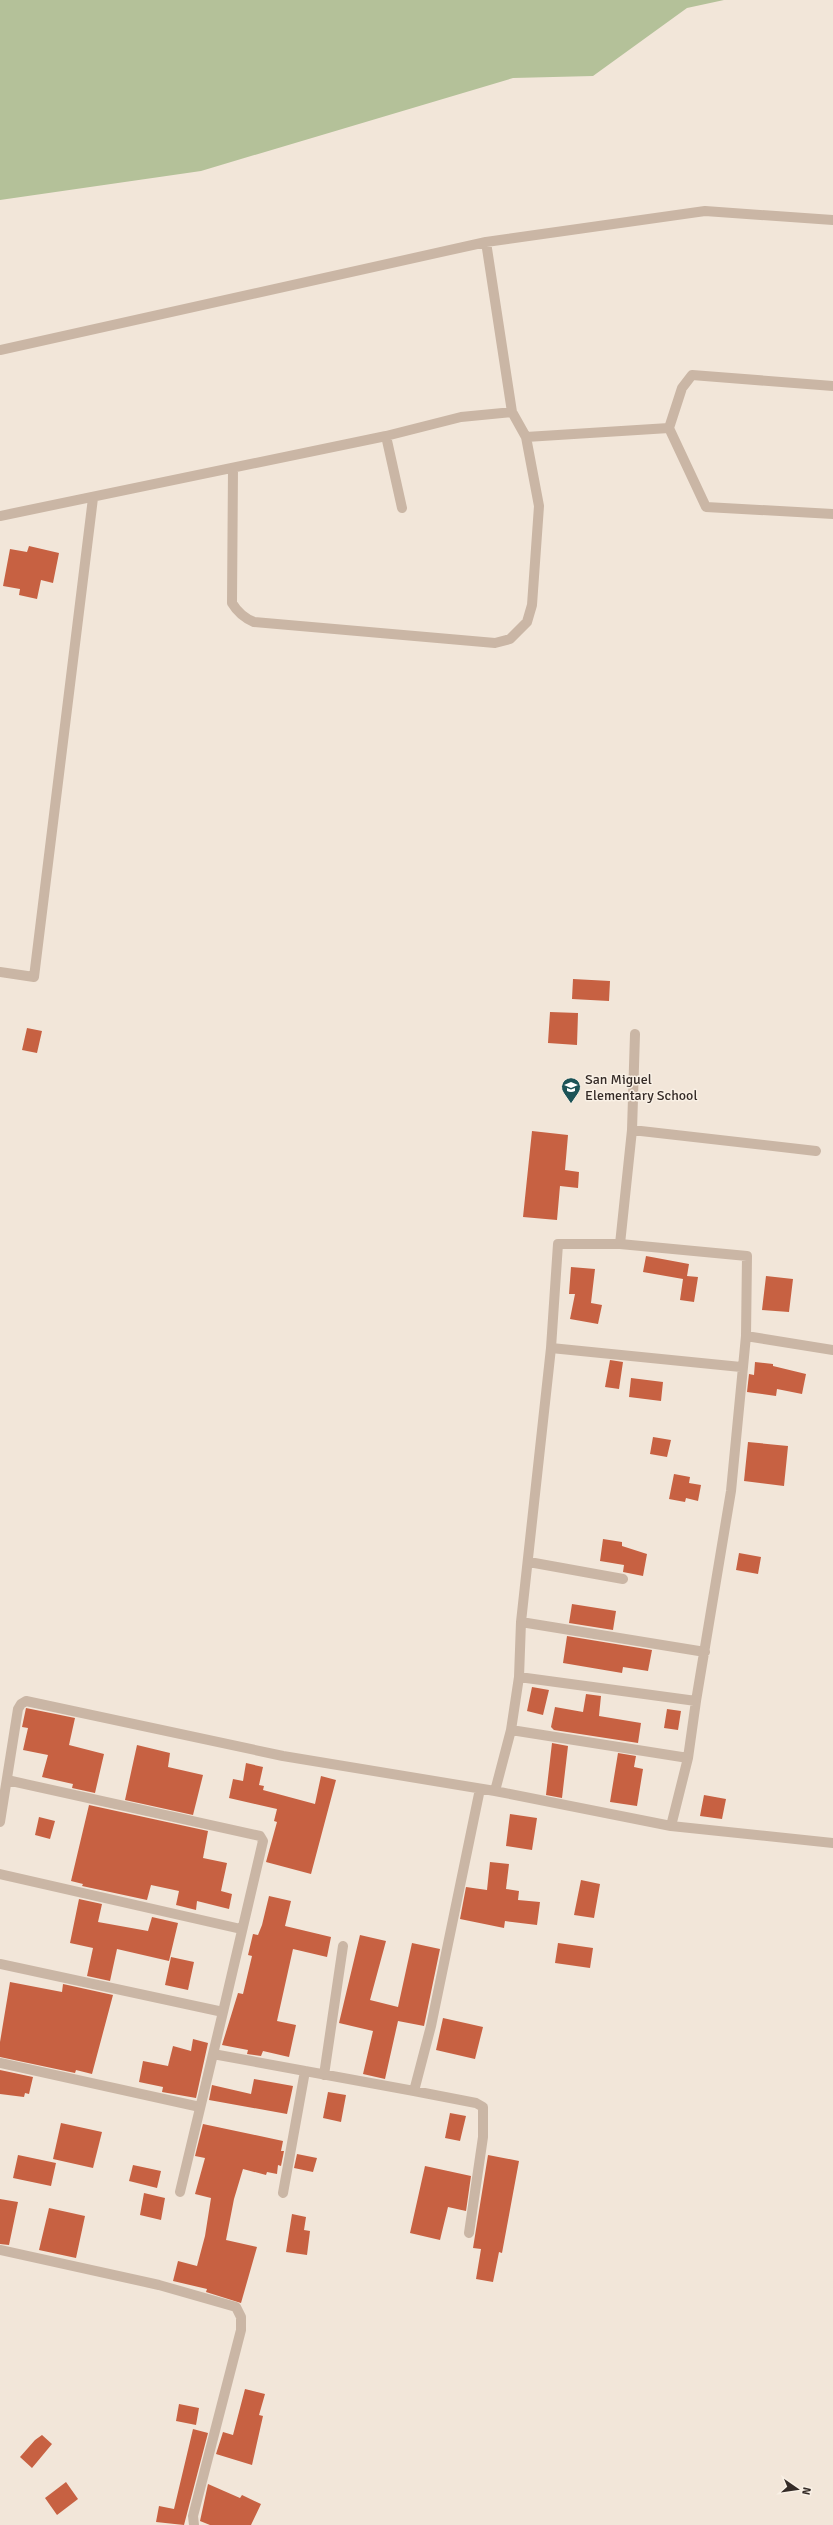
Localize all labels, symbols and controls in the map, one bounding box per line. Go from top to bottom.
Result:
place label: San Miguel Elementary School [585,1071,698,1104]
school or university icon: San Miguel Elementary School [560,1076,582,1104]
north arrow [777,2469,817,2509]
text: N [799,2486,813,2496]

